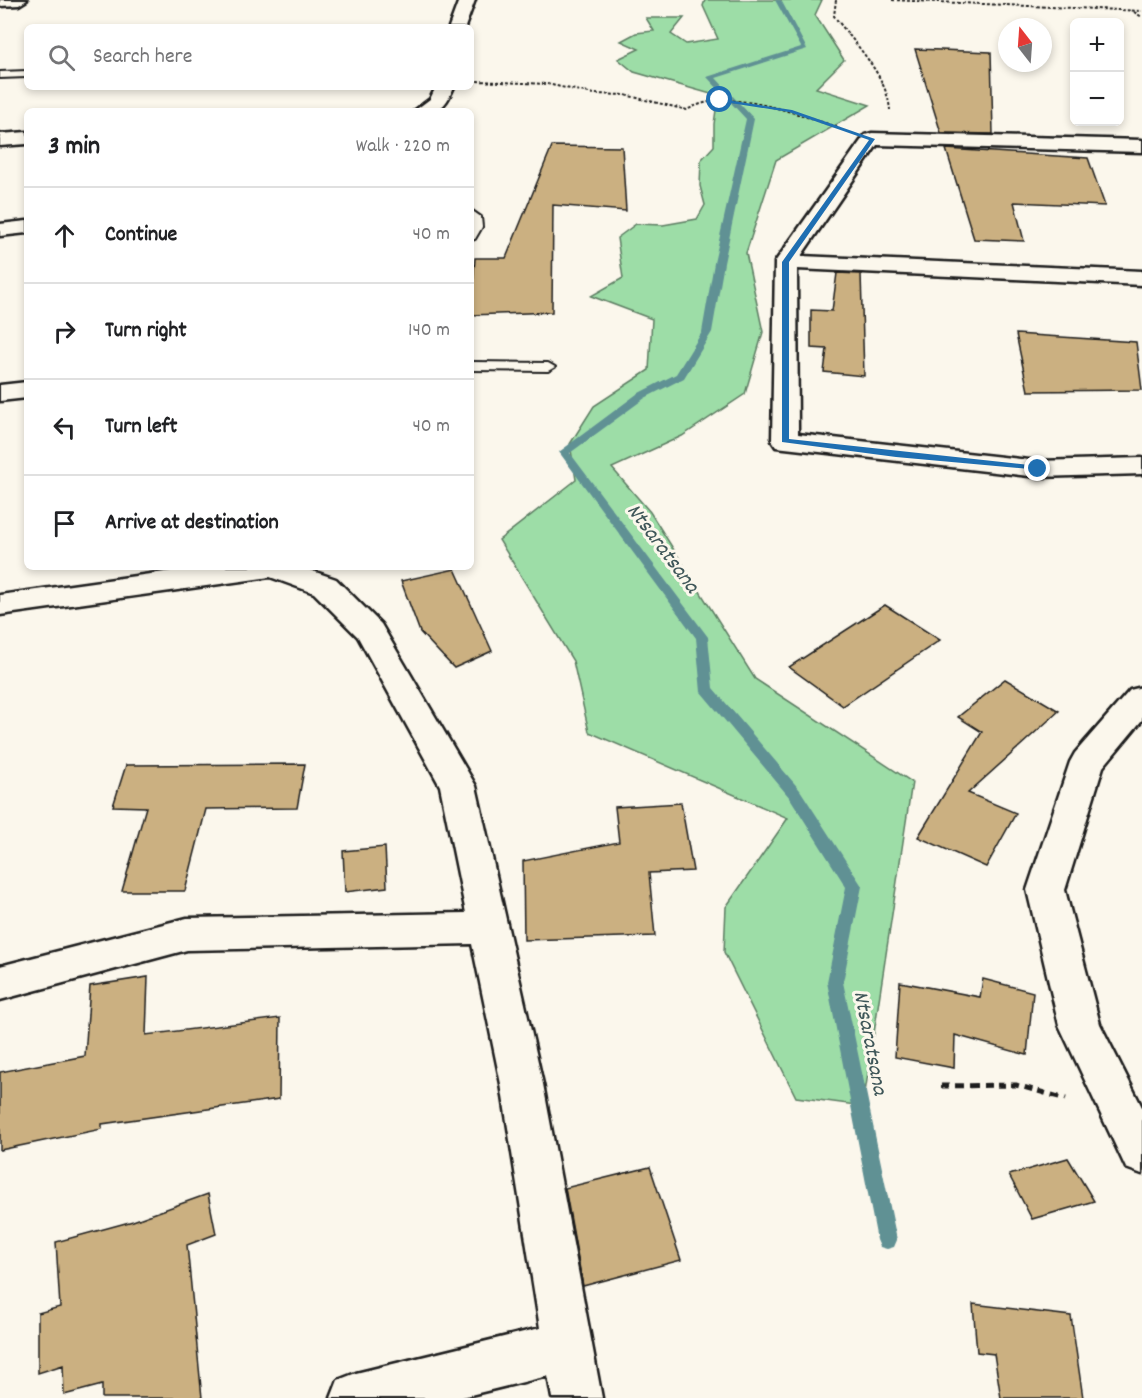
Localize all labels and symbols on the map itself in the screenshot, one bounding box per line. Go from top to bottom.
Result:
north arrow [998,18,1052,72]
route start [706,86,732,112]
route end [1024,455,1050,481]
water label: Ntsaratsana [618,498,707,602]
water label: Ntsaratsana [844,988,895,1099]

